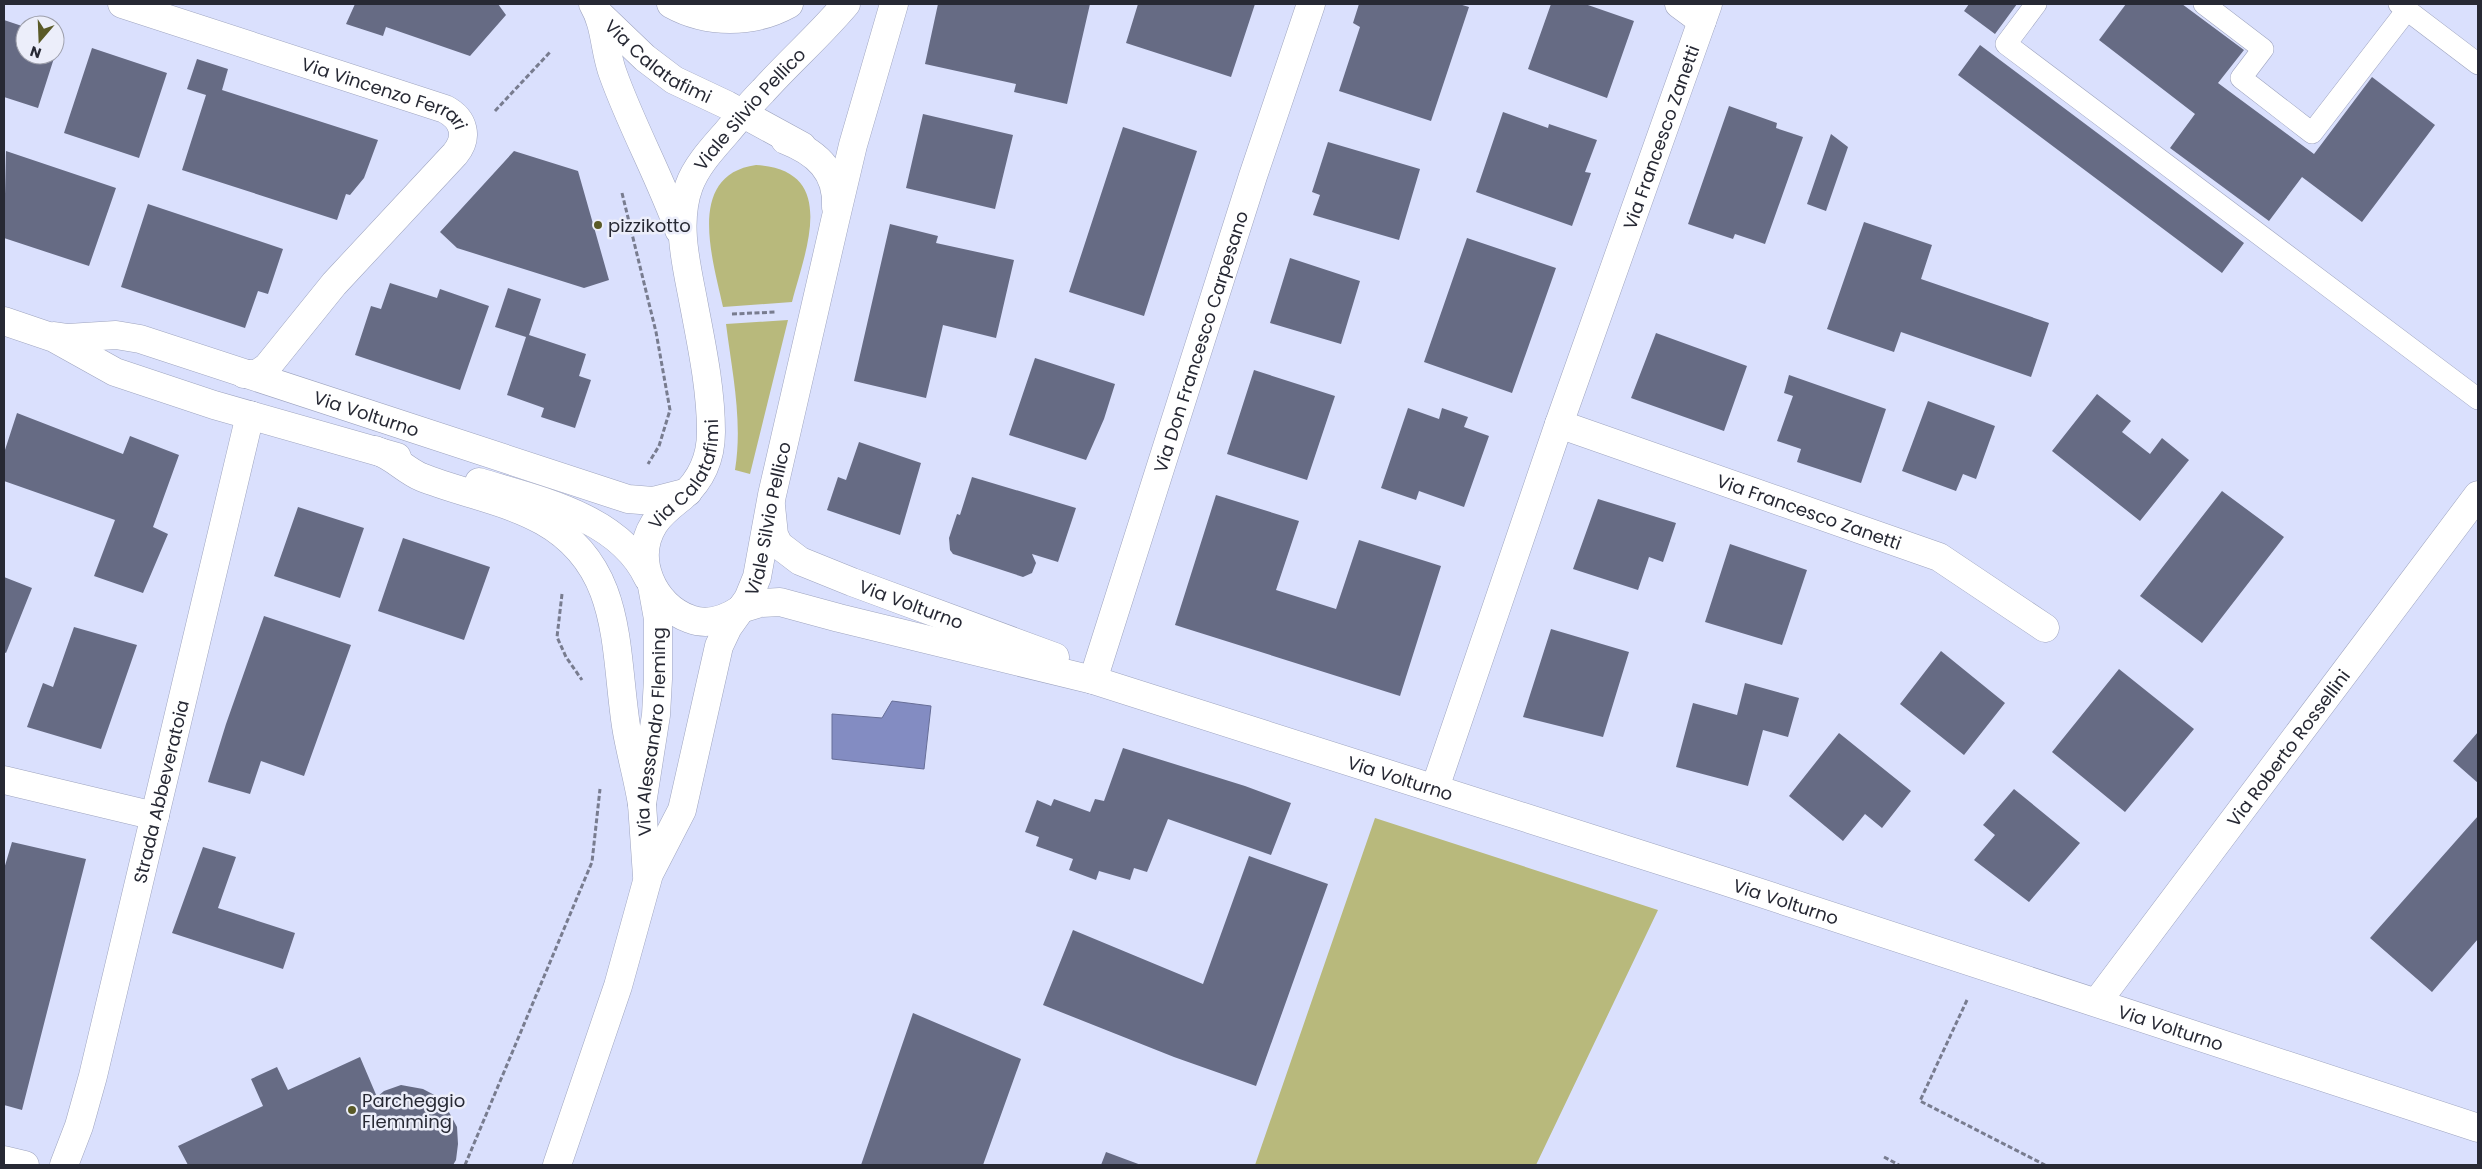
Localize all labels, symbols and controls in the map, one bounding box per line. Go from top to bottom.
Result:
street label: Via Calatafimi [599,14,716,109]
north arrow [15,15,65,65]
text: N [28,41,44,63]
street label: Via Francesco Zanetti [1617,41,1705,233]
street label: Viale Silvio Pellico [688,42,811,175]
street label: Via Vincenzo Ferrari [298,51,474,133]
street label: Via Don Francesco Carpesano [1147,208,1254,476]
place label: pizzikotto [608,213,691,238]
marker: pizzikotto [592,219,604,231]
street label: Via Volturno [311,384,423,442]
street label: Via Calatafimi [642,419,724,534]
street label: Viale Silvio Pellico [738,439,796,599]
street label: Via Francesco Zanetti [1713,468,1905,555]
street label: Via Volturno [856,573,967,635]
street label: Via Alessandro Fleming [629,627,671,837]
street label: Via Roberto Rossellini [2221,664,2355,832]
street label: Strada Abbeveratoia [127,697,194,886]
street label: Via Volturno [1344,749,1456,806]
street label: Via Volturno [1730,872,1842,930]
street label: Via Volturno [2115,998,2227,1056]
place label: Parcheggio Flemming [362,1088,465,1134]
marker: Parcheggio Flemming [346,1104,358,1116]

